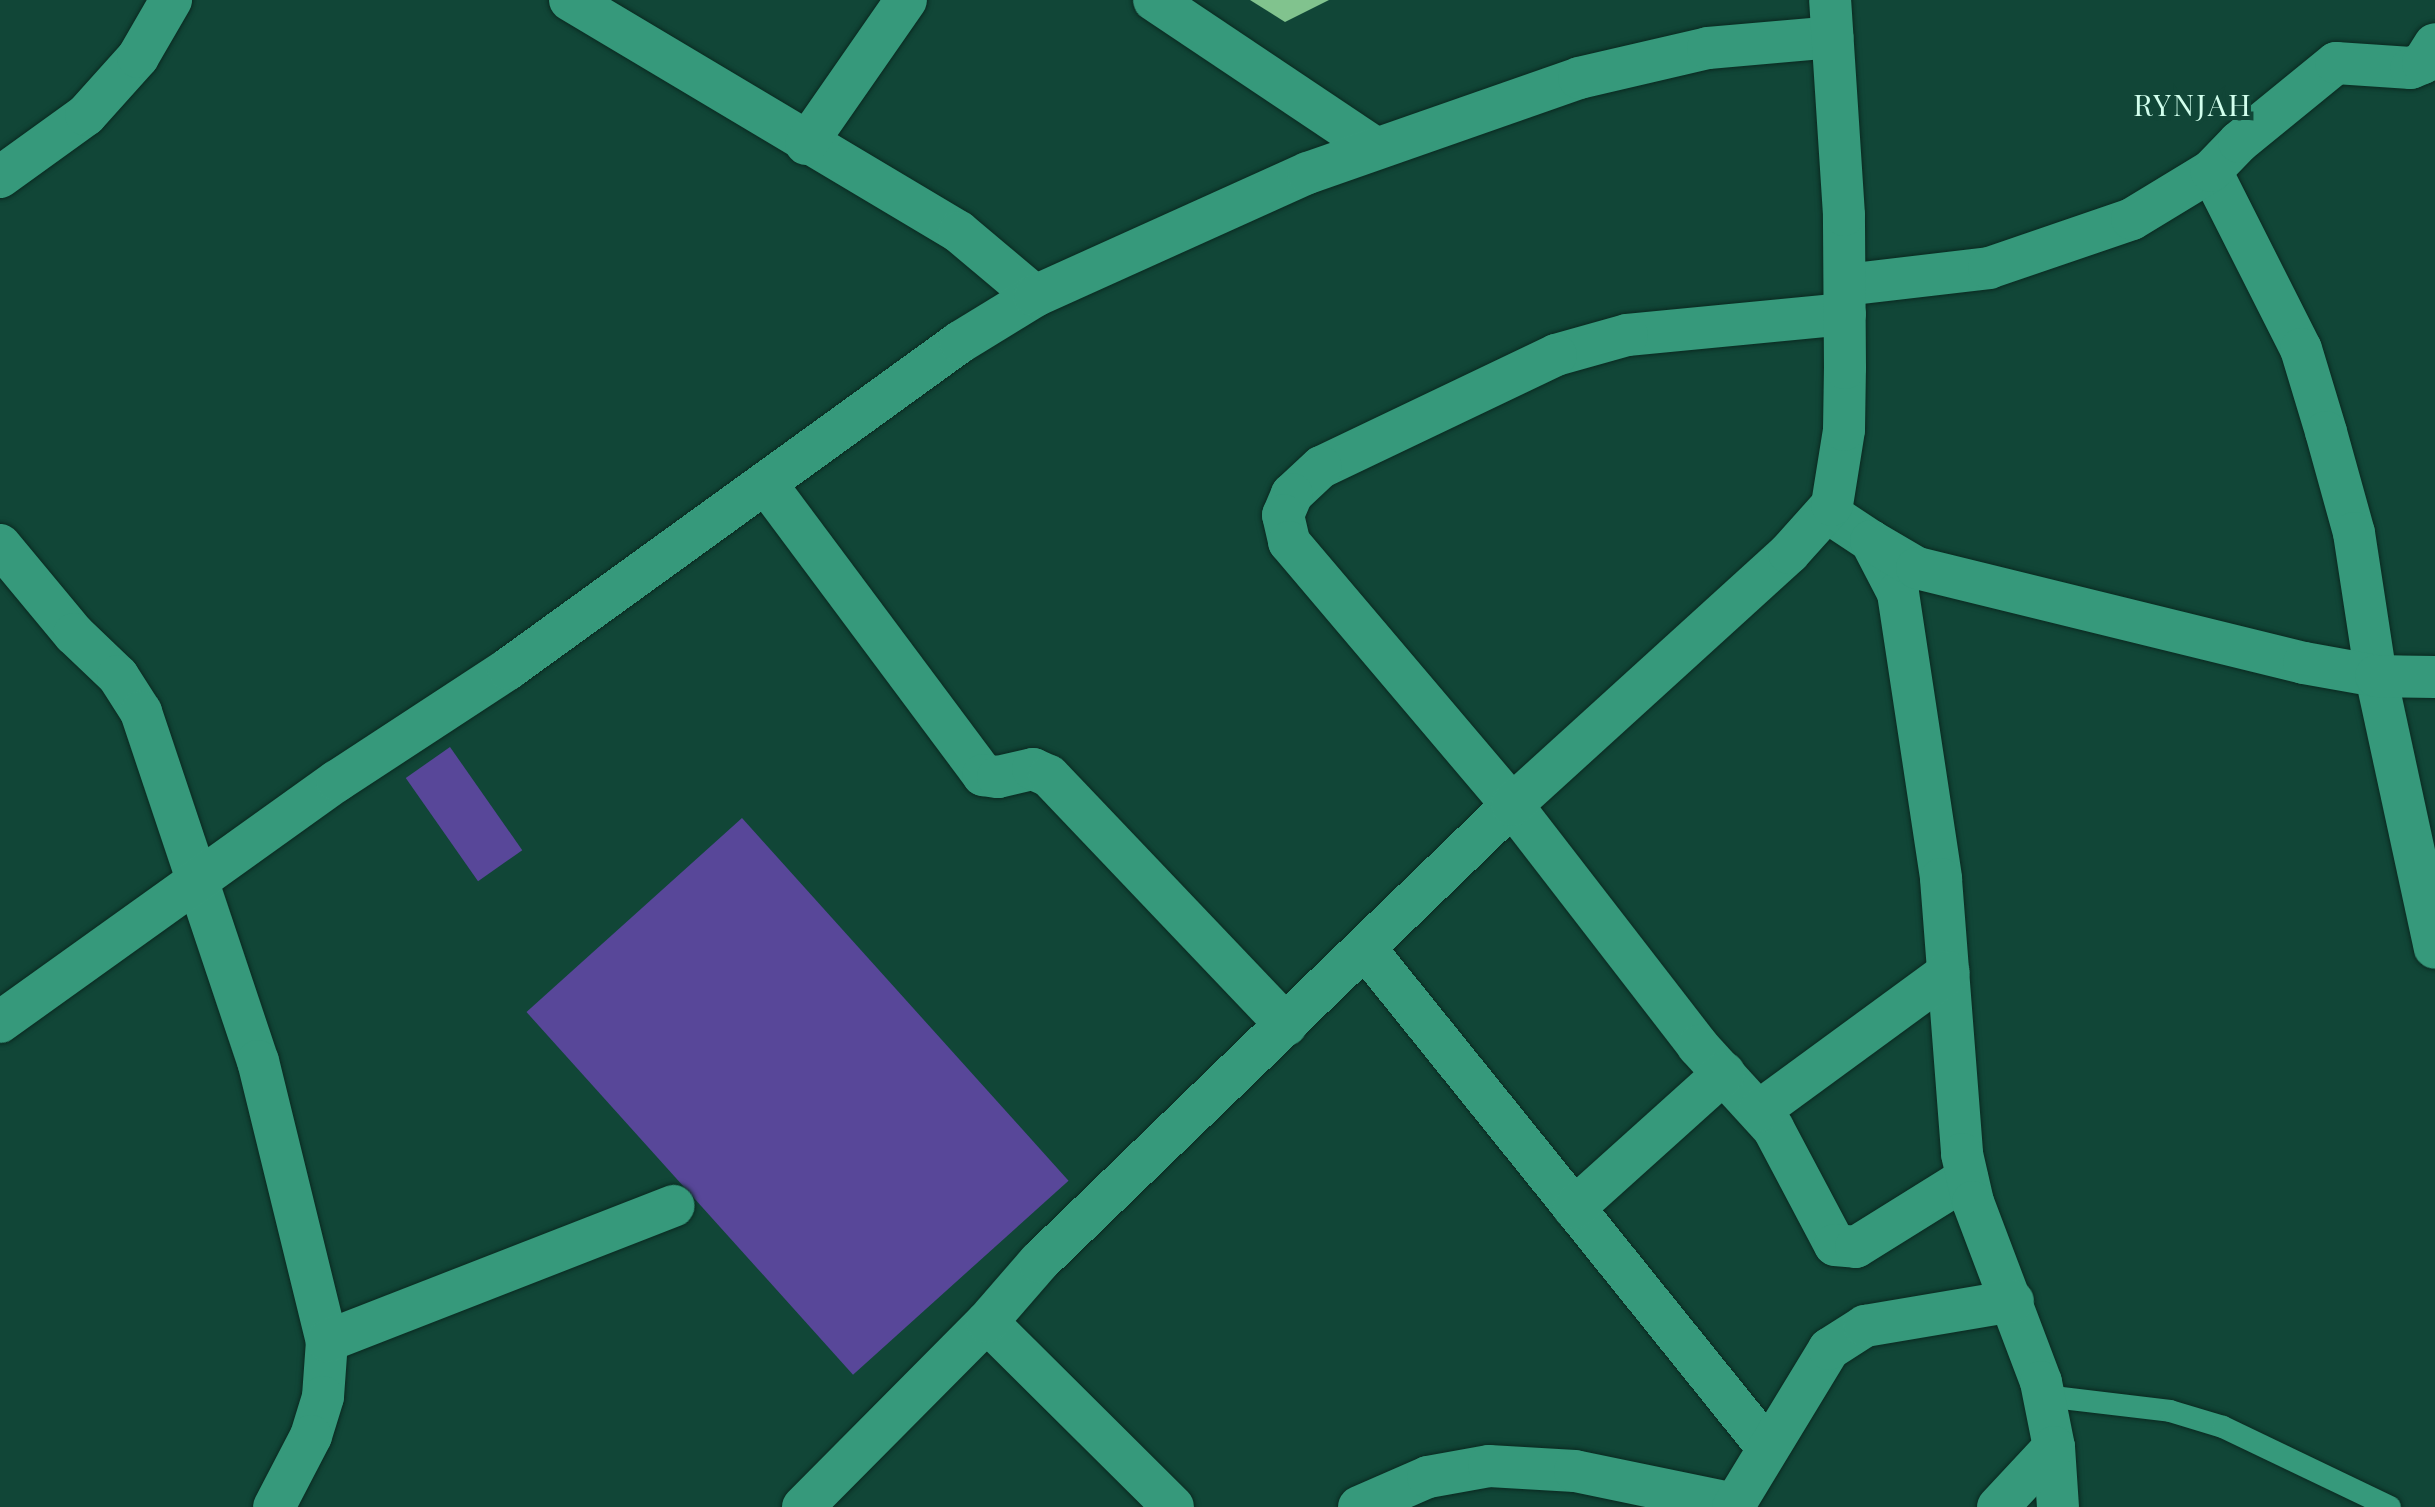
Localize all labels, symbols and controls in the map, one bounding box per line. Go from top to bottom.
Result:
district label: RYNJAH [2133,86,2253,122]

